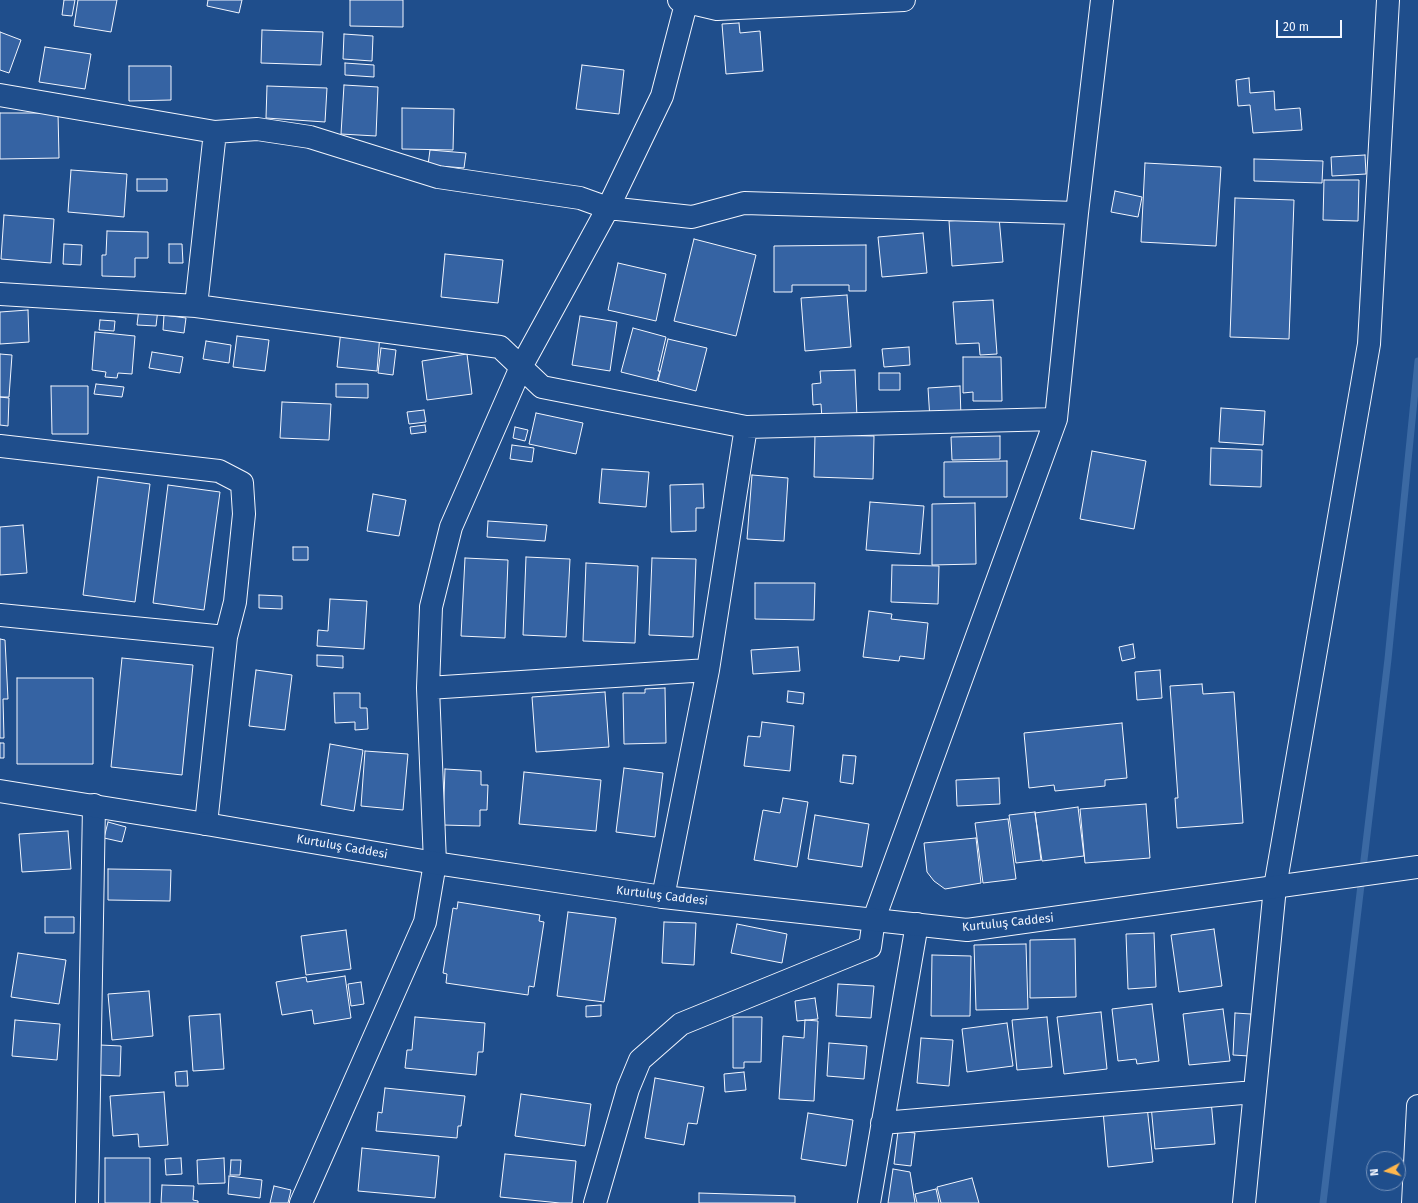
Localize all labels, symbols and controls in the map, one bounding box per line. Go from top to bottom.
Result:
scale bar [1278,12,1344,38]
text: 20 m [1283,20,1309,34]
street label: Kurtuluş Caddesi [295,832,389,862]
street label: Kurtuluş Caddesi [615,883,709,909]
street label: Kurtuluş Caddesi [961,911,1055,935]
north arrow [1366,1151,1406,1191]
text: N [1368,1168,1381,1177]

